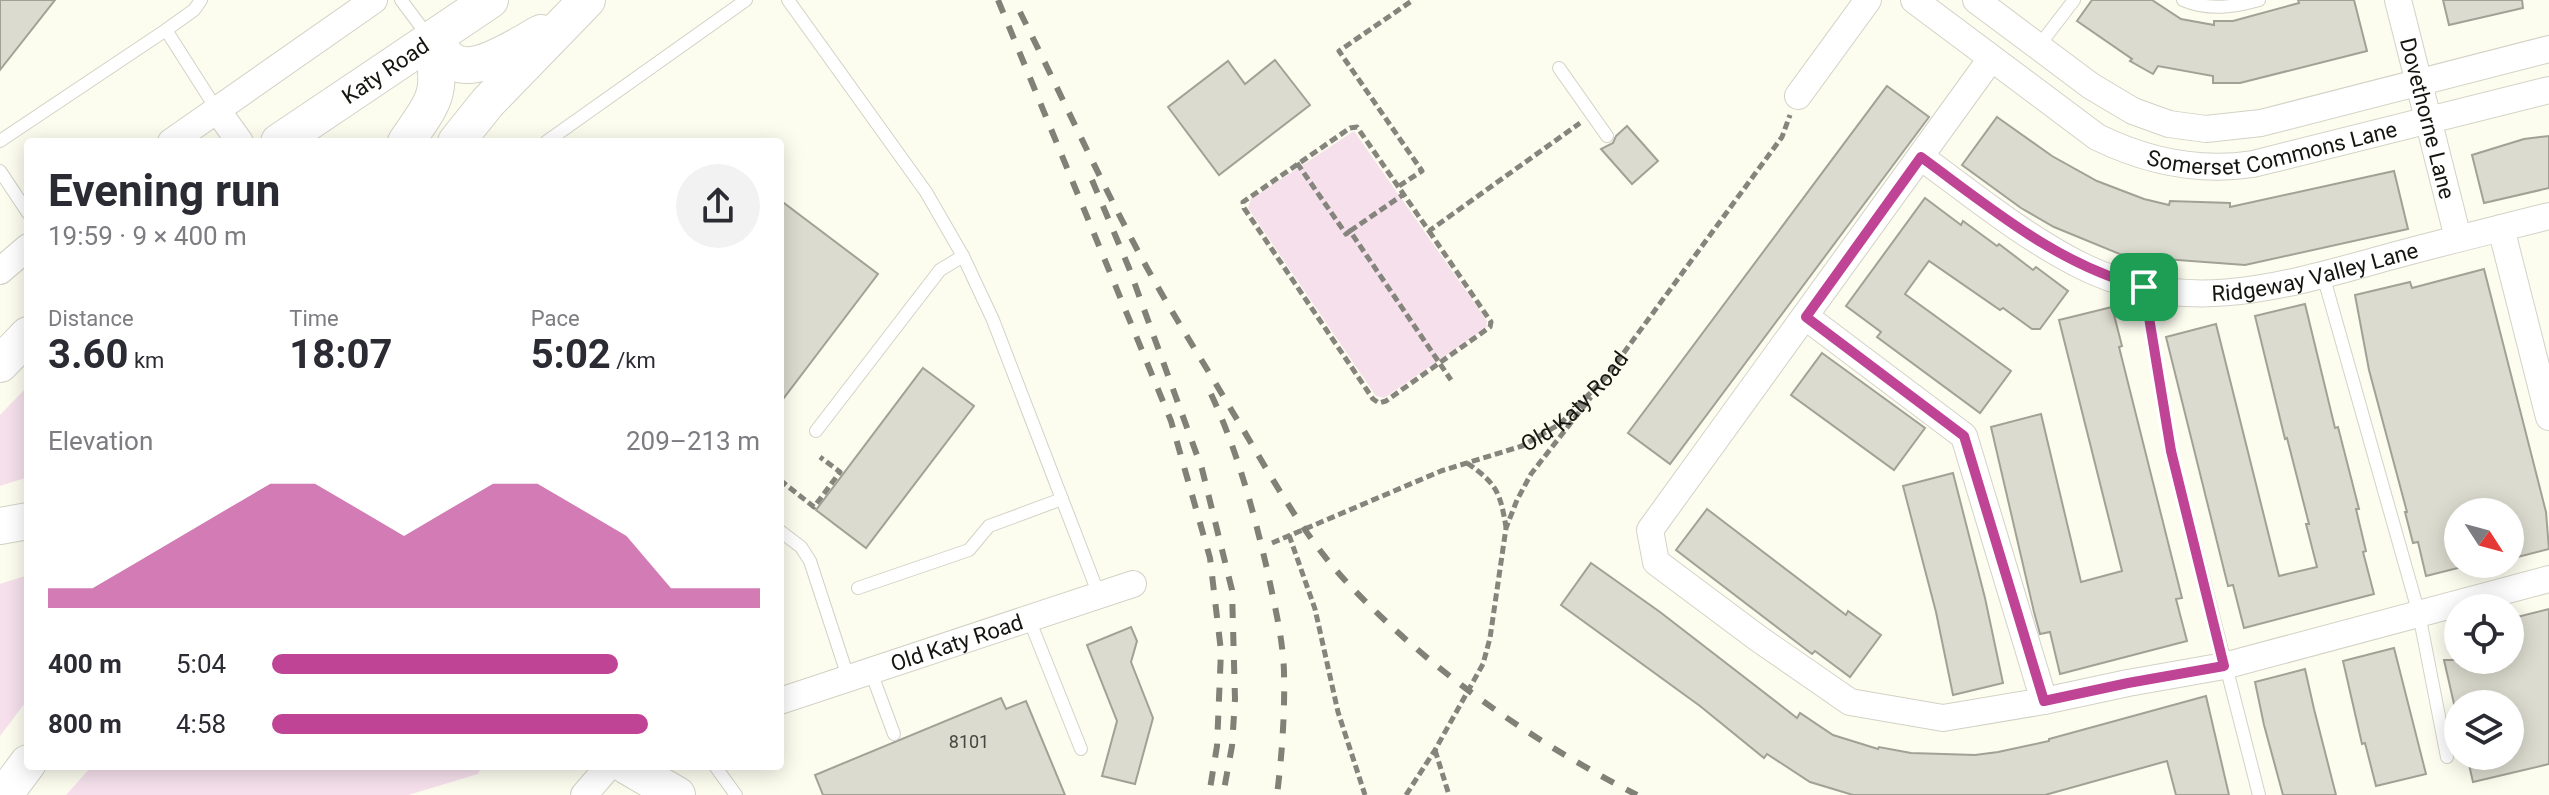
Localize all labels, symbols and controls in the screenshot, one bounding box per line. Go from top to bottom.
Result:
street label: Katy Road [337,33,434,109]
street label: Dovethorne Lane [2395,35,2460,202]
street label: Somerset Commons Lane [2144,116,2400,180]
button: share [676,164,760,248]
text: Evening run [48,165,280,217]
text: 19:59 · 9 × 400 m [48,221,247,251]
street label: Ridgeway Valley Lane [2211,238,2421,306]
pin [2110,253,2178,321]
icon: arrive [2122,265,2166,309]
text: Distance [48,306,134,331]
text: Time [289,306,339,331]
text: Pace [531,306,580,331]
text: 3.60 [48,331,128,378]
text: 18:07 [289,331,392,378]
text: 5:02 [531,331,611,378]
street label: Old Katy Road [1517,347,1633,457]
text: km [128,348,164,373]
text: /km [611,348,656,373]
text: Elevation [48,426,153,456]
text: 209–213 m [626,426,760,456]
north arrow [2444,498,2524,578]
map controls [2444,498,2524,770]
button: locate [2444,594,2524,674]
street label: Old Katy Road [887,609,1026,676]
text: 400 m [48,649,122,679]
text: 5:04 [176,649,226,679]
button: layers [2444,690,2524,770]
text: 800 m [48,709,122,739]
text: 4:58 [176,709,226,739]
house number: 8101 [949,731,989,752]

